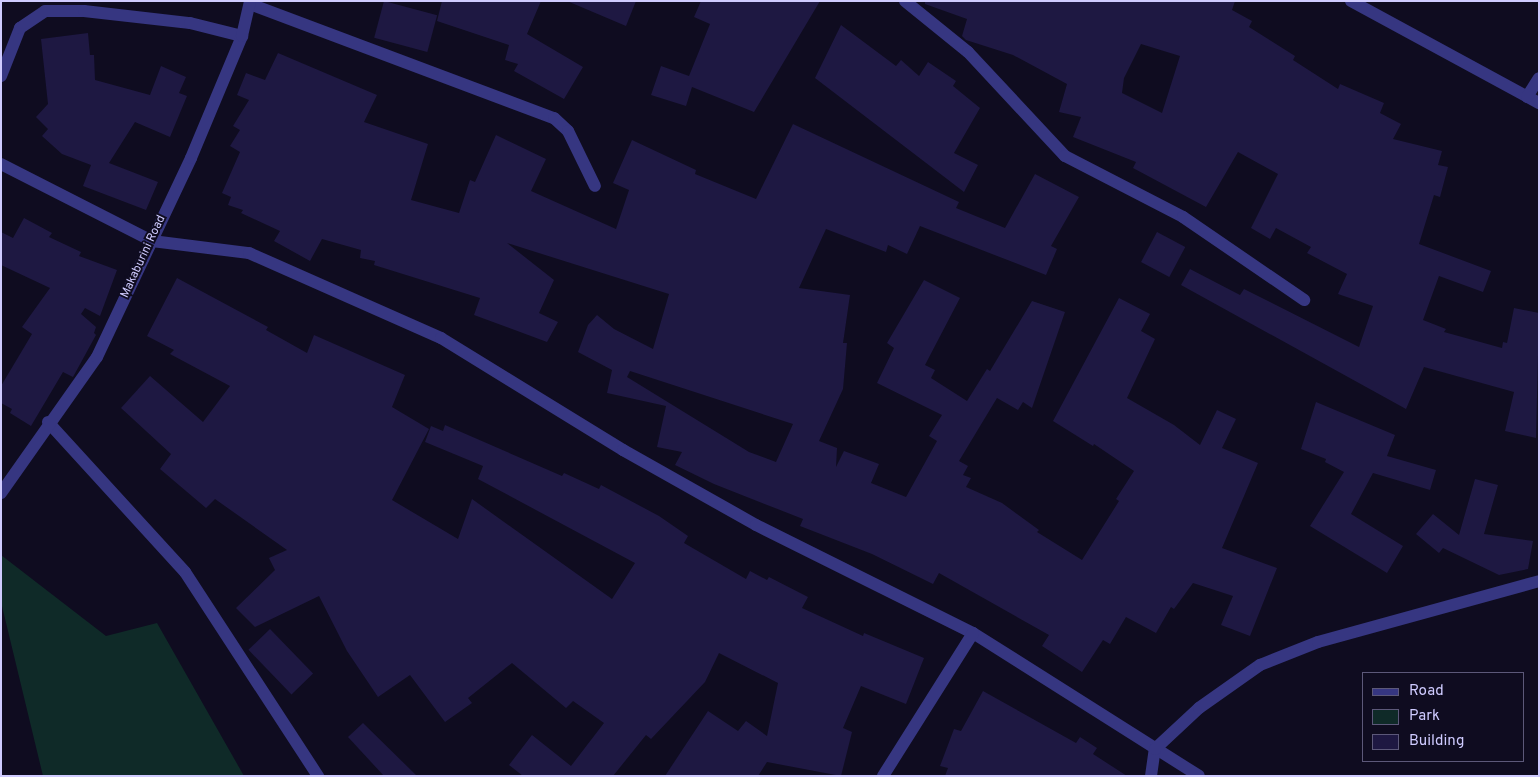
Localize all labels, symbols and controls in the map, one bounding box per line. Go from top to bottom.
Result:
street label: Makaburini Road [119,213,169,301]
legend [1362,672,1525,762]
text: Road [1409,682,1444,701]
text: Park [1409,707,1440,726]
text: Building [1409,732,1464,751]

